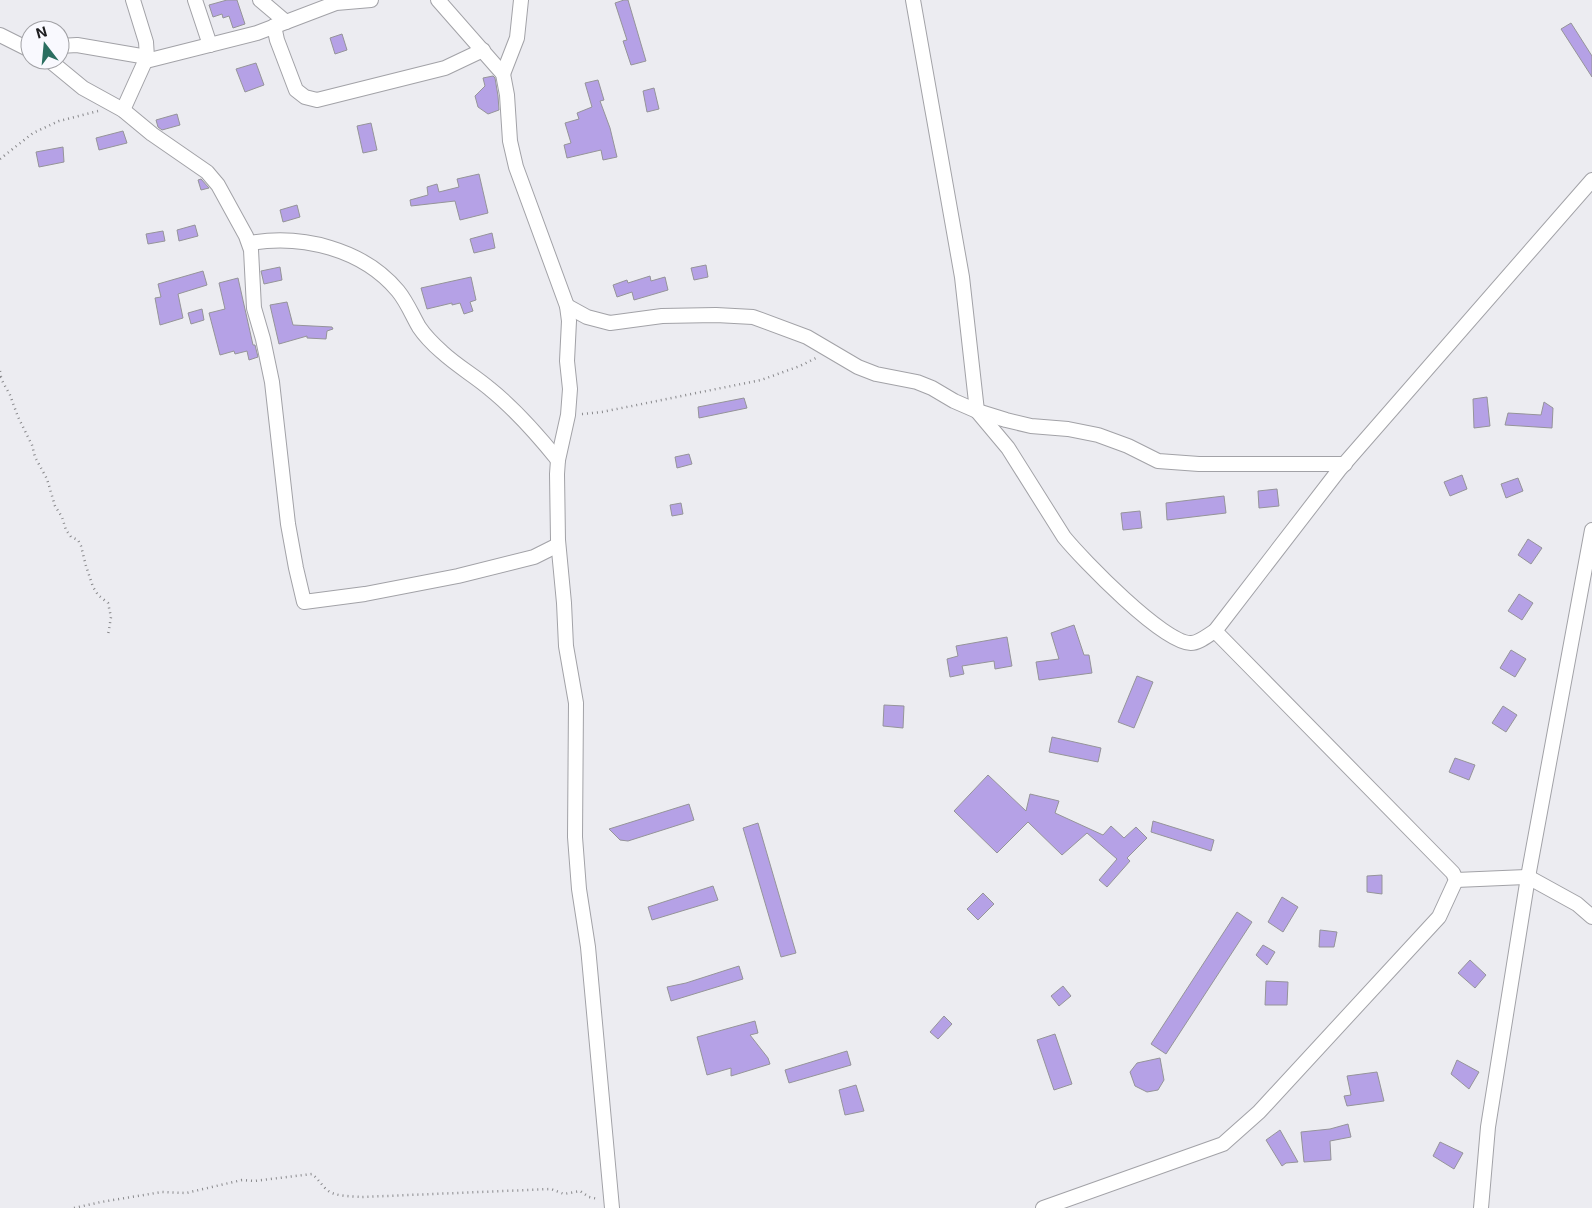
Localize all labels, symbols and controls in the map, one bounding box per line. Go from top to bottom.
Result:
north arrow [20,20,70,70]
text: N [34,22,49,42]

